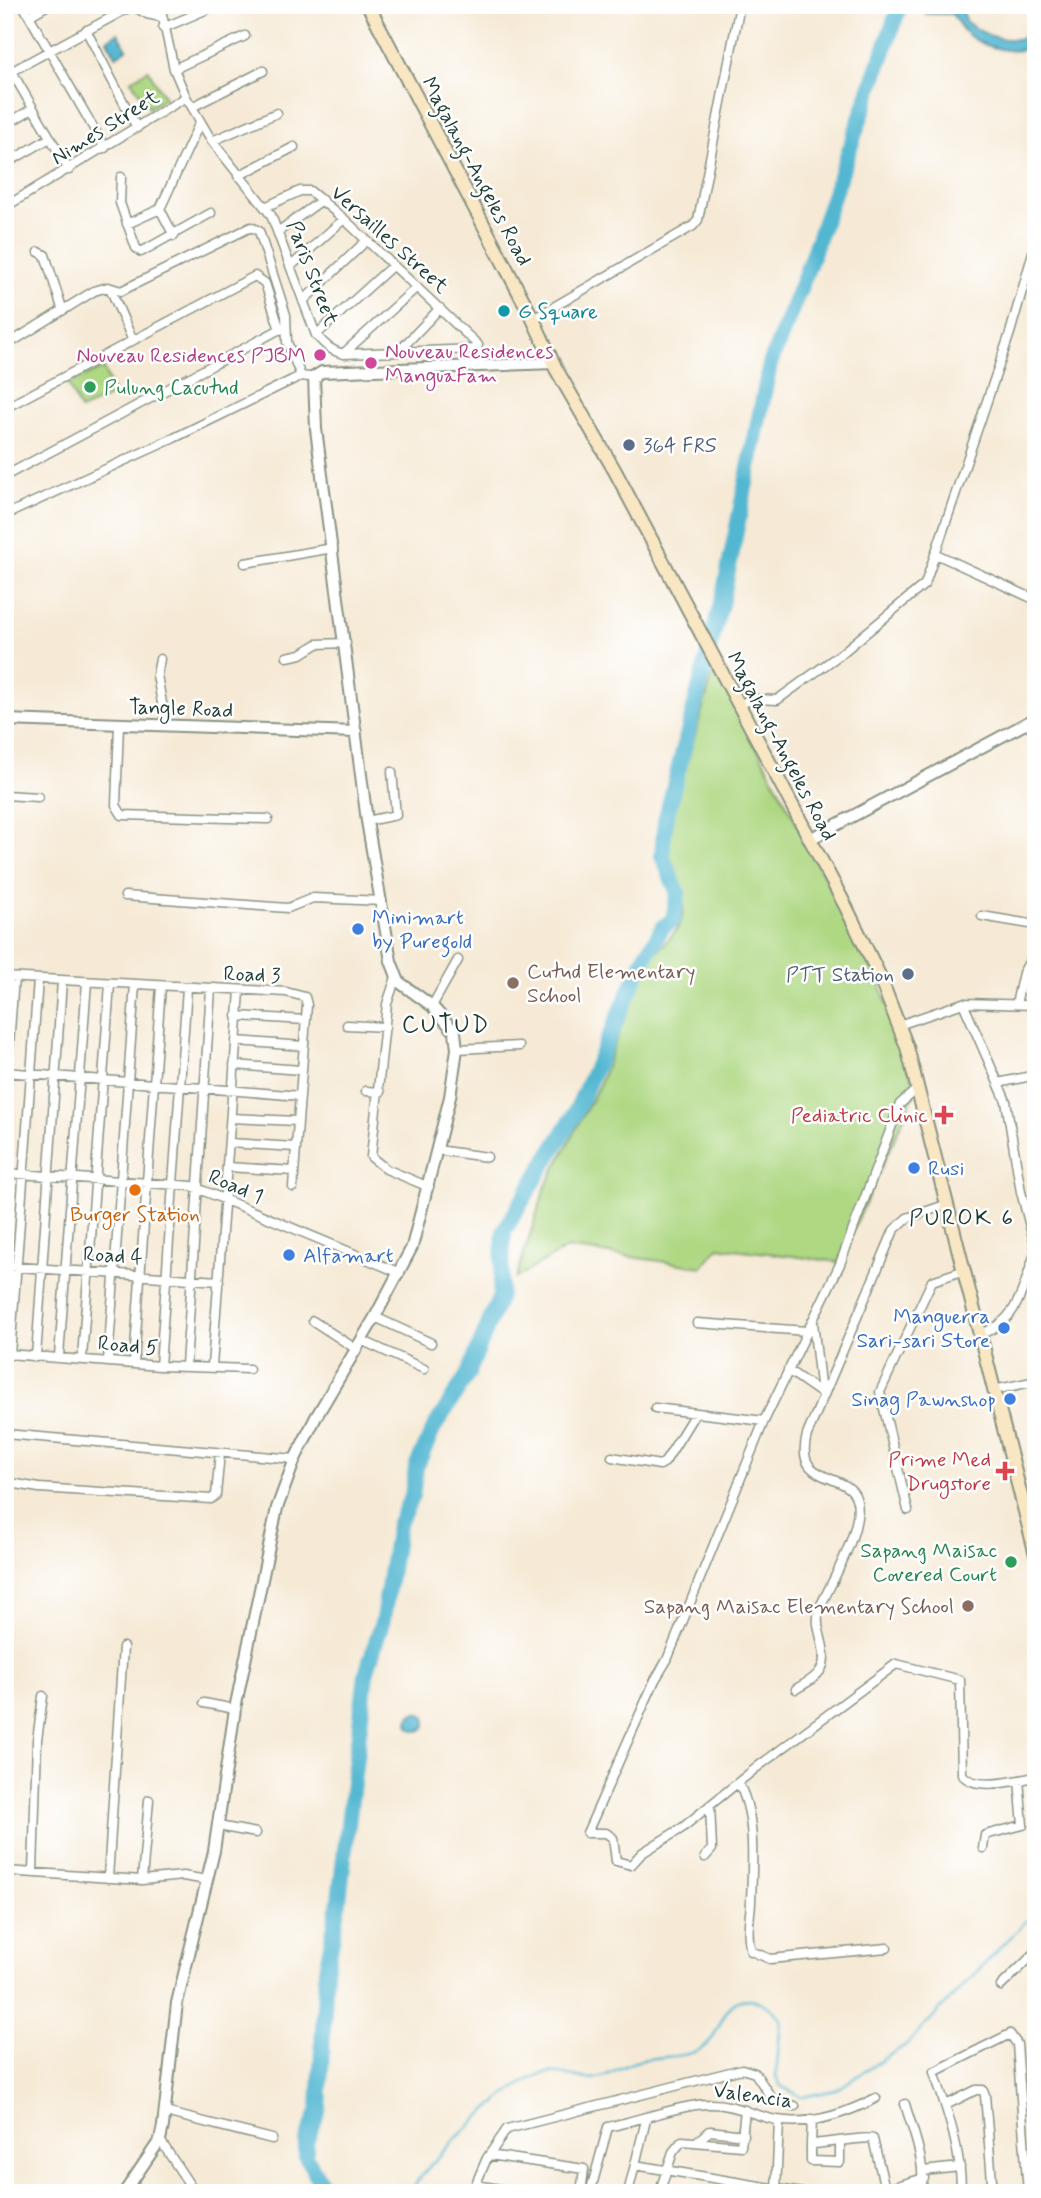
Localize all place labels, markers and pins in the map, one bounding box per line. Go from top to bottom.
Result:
place label: G Square [518,298,598,326]
marker: G Square [496,303,512,319]
place label: Nouveau Residences ManguaFam [385,338,554,391]
place label: Nouveau Residences PJBM [76,342,306,370]
marker: Nouveau Residences PJBM [312,347,328,363]
marker: Nouveau Residences ManguaFam [363,355,379,371]
place label: Pulung Cacutud [104,374,239,402]
marker: Pulung Cacutud [82,379,98,395]
place label: 364 FRS [643,432,717,460]
marker: 364 FRS [621,437,637,453]
place label: Minimart by Puregold [372,904,472,958]
marker: Minimart by Puregold [350,921,366,937]
place label: Cutud Elementary School [527,958,696,1010]
place label: PTT Station [786,961,894,989]
marker: PTT Station [900,966,916,982]
marker: Cutud Elementary School [505,975,521,991]
place label: Pediatric Clinic [791,1102,928,1130]
marker: Pediatric Clinic [934,1105,954,1125]
place label: Rusi [928,1155,964,1183]
marker: Rusi [906,1160,922,1176]
marker: Burger Station [127,1182,143,1198]
place label: Burger Station [70,1201,200,1230]
place label: Alfamart [303,1242,394,1270]
marker: Alfamart [281,1247,297,1263]
place label: Manguerra Sari-sari Store [856,1303,990,1355]
marker: Manguerra Sari-sari Store [996,1320,1012,1336]
place label: Sinag Pawnshop [851,1386,996,1415]
marker: Sinag Pawnshop [1002,1391,1018,1407]
place label: Prime Med Drugstore [888,1446,991,1499]
marker: Prime Med Drugstore [997,1463,1013,1479]
place label: Sapang Maisac Covered Court [860,1537,997,1589]
marker: Sapang Maisac Covered Court [1003,1554,1019,1570]
place label: Sapang Maisac Elementary School [644,1593,954,1621]
marker: Sapang Maisac Elementary School [960,1598,976,1614]

